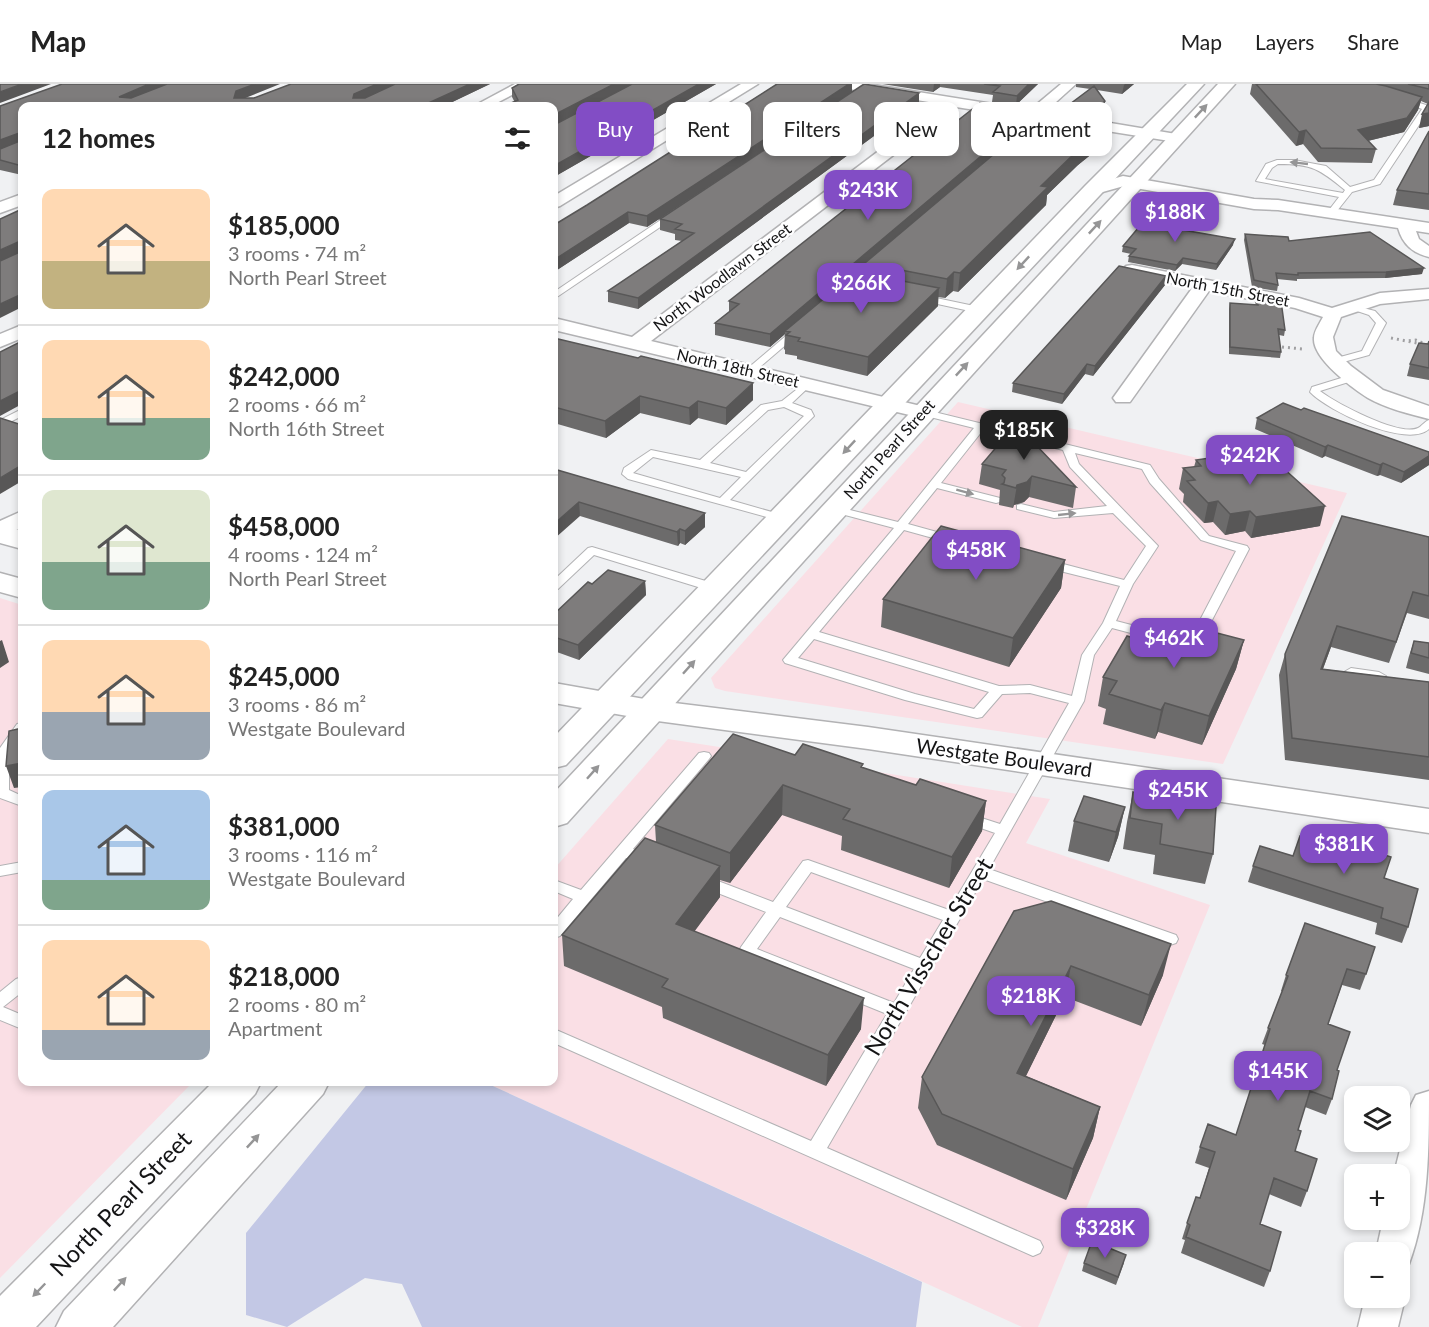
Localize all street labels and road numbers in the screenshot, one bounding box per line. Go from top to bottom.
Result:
street label: North Woodlawn Street [649,218,795,335]
street label: North 15th Street [1165,267,1292,310]
street label: North 18th Street [675,344,801,391]
street label: North Pearl Street [839,395,938,502]
street label: Westgate Boulevard [915,733,1094,781]
street label: North Visscher Street [857,852,998,1060]
street label: North Pearl Street [43,1124,197,1282]

